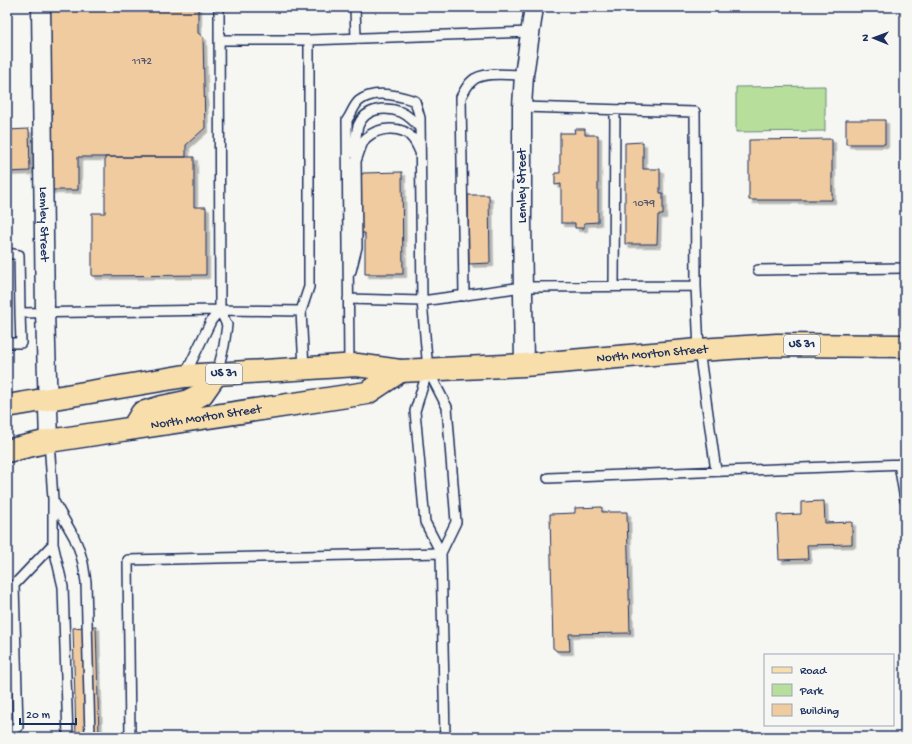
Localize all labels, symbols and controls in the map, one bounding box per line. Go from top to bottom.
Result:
north arrow [854,18,894,58]
text: N [860,34,872,42]
house number: 1172 [131,56,153,68]
street label: Lemley Street [515,147,530,223]
street label: Lemley Street [36,187,52,263]
house number: 1079 [632,198,655,210]
road number: US 31 [784,335,820,355]
street label: North Morton Street [596,342,710,366]
road number: US 31 [206,364,242,384]
street label: North Morton Street [150,401,264,433]
legend [764,654,894,726]
text: Road [800,665,827,679]
text: Park [799,685,825,699]
scale bar [20,700,76,726]
text: Building [799,705,839,719]
text: 20 m [26,709,51,723]

